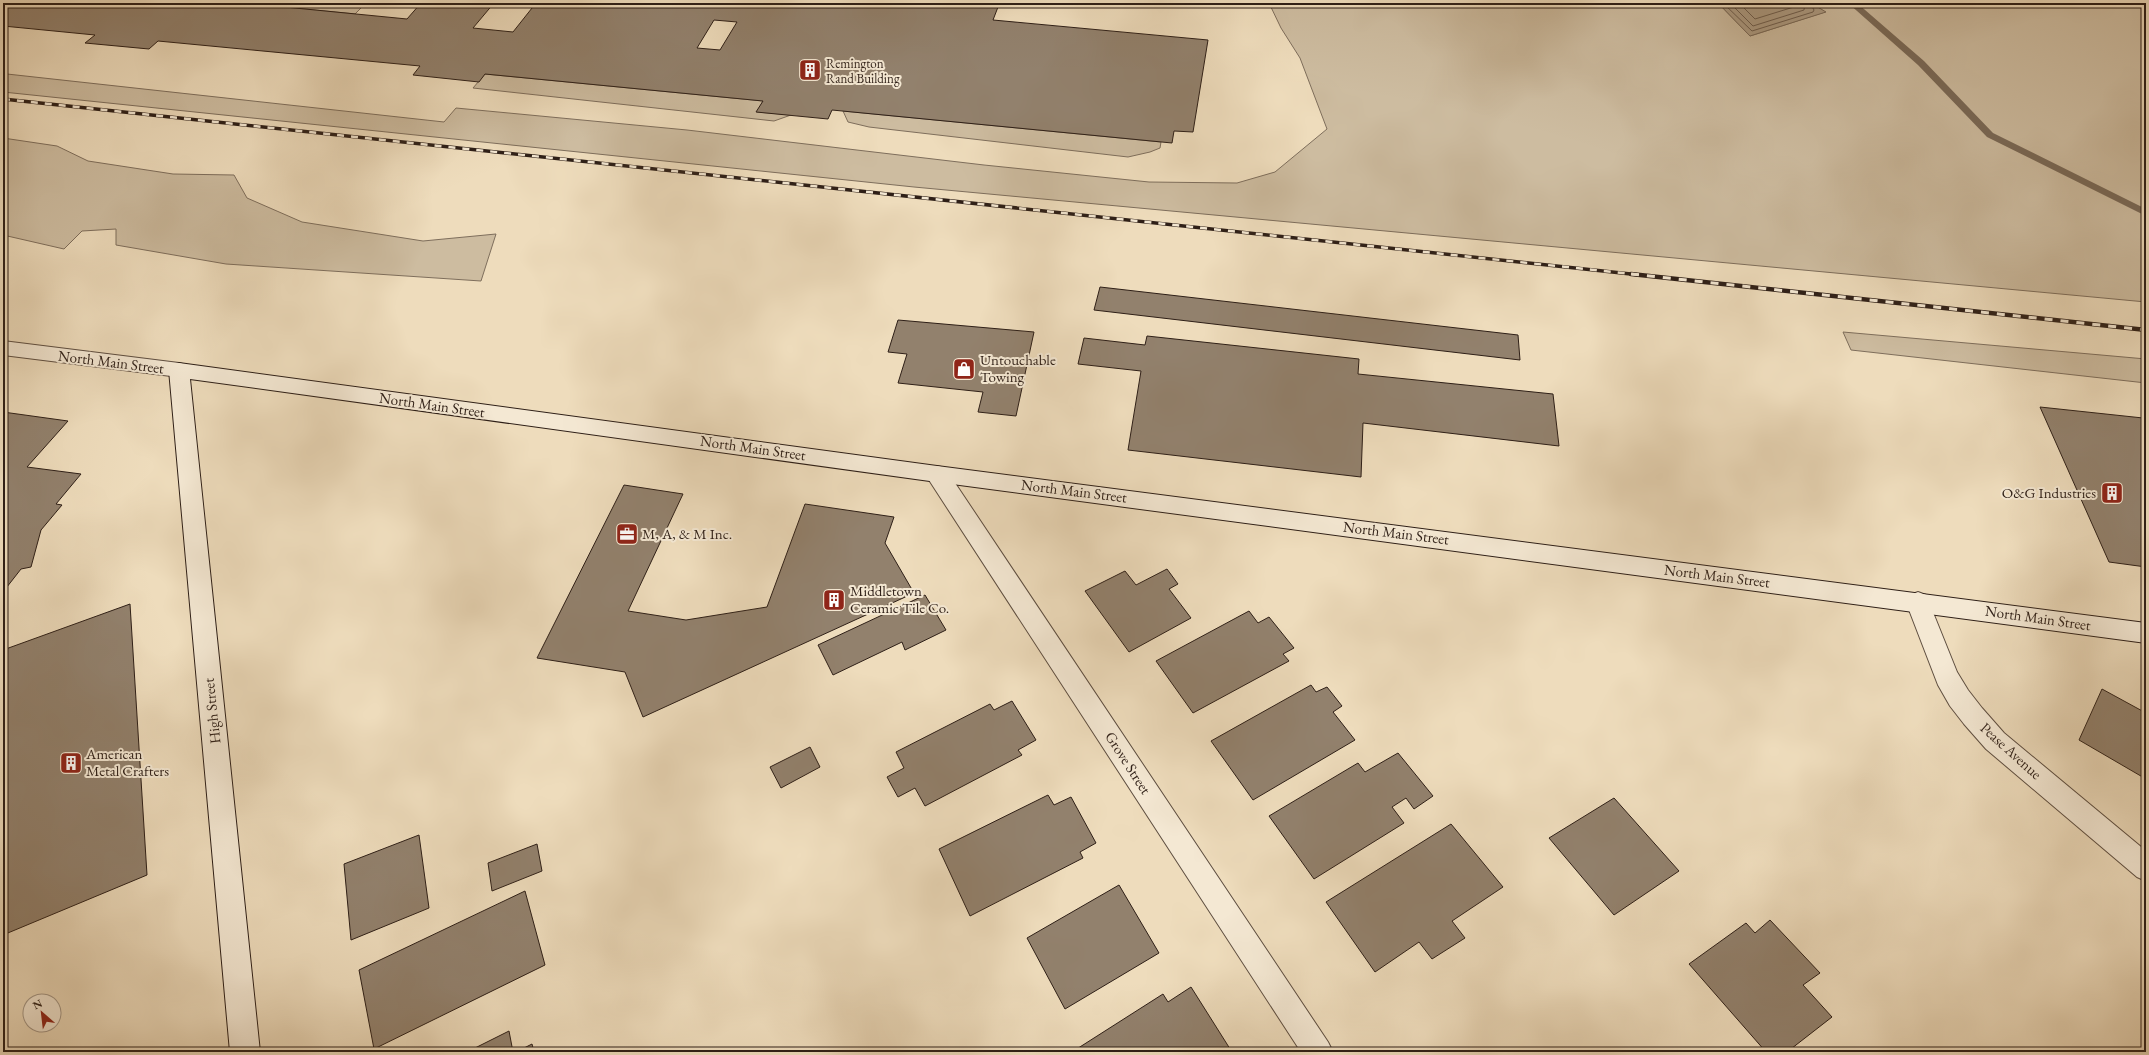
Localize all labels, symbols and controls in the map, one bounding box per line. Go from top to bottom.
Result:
place label: Remington Rand Building [826,55,900,87]
building icon: Remington Rand Building [797,57,823,83]
street label: North Main Street [57,346,165,377]
place label: Untouchable Towing [980,350,1056,386]
shop icon: Untouchable Towing [951,356,977,382]
street label: North Main Street [378,388,486,421]
street label: North Main Street [699,431,807,464]
street label: North Main Street [1020,475,1128,506]
building icon: O&G Industries [2099,480,2125,506]
place label: O&G Industries [2002,483,2096,502]
street label: North Main Street [1342,517,1450,548]
office icon: M, A, & M Inc. [614,521,640,547]
place label: M, A, & M Inc. [642,524,732,543]
street label: North Main Street [1663,560,1771,591]
place label: Middletown Ceramic Tile Co. [850,581,949,617]
building icon: Middletown Ceramic Tile Co. [821,587,847,613]
street label: North Main Street [1984,601,2092,634]
street label: High Street [199,677,224,745]
street label: Pease Avenue [1977,718,2046,783]
street label: Grove Street [1101,728,1156,798]
place label: American Metal Crafters [85,744,169,780]
building icon: American Metal Crafters [58,750,84,776]
north arrow [22,993,62,1033]
text: N [30,996,45,1012]

